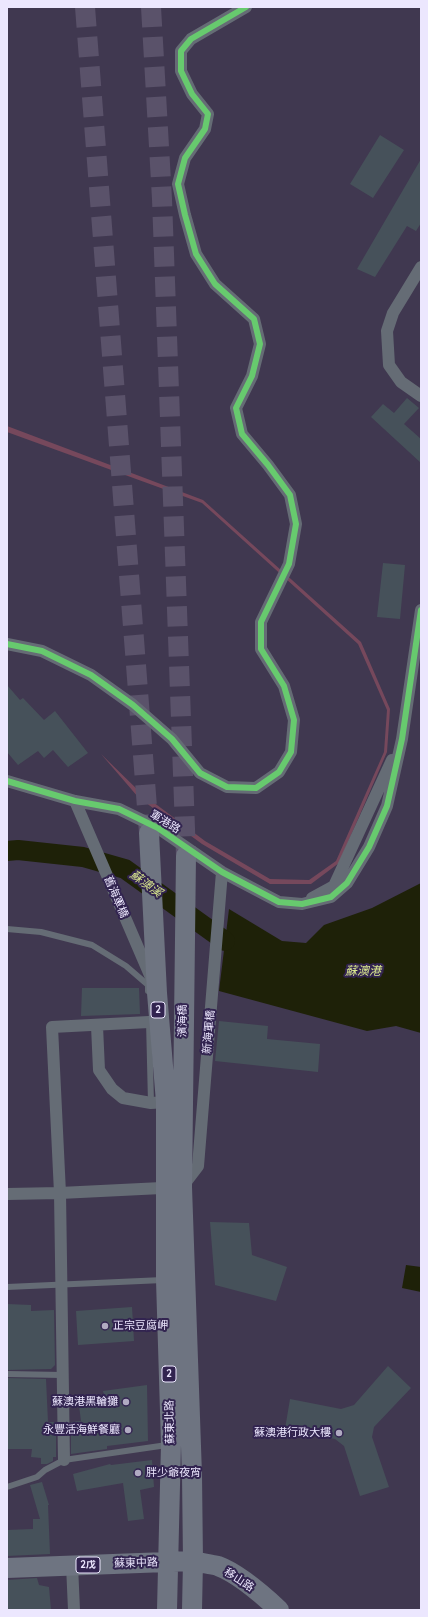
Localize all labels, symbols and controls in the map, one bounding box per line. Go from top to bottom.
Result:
street label: 軍港路 [147,808,183,836]
water label: 蘇澳溪 [127,868,165,900]
street label: 舊海軍橋 [101,874,131,920]
water label: 蘇澳港 [345,964,381,978]
road number: 2 [151,1002,165,1018]
street label: 濱海橋 [176,1005,190,1037]
street label: 新海軍橋 [201,1010,217,1054]
place label: 正宗豆腐岬 [113,1319,168,1333]
marker: 正宗豆腐岬 [100,1321,110,1331]
road number: 2 [162,1366,176,1382]
place label: 蘇澳港黑輪攤 [52,1395,118,1409]
marker: 蘇澳港黑輪攤 [121,1397,131,1407]
street label: 蘇東北路 [163,1400,177,1444]
place label: 永豐活海鮮餐廳 [43,1423,120,1437]
marker: 永豐活海鮮餐廳 [123,1425,133,1435]
place label: 蘇澳港行政大樓 [254,1426,331,1440]
marker: 蘇澳港行政大樓 [334,1428,344,1438]
place label: 胖少爺夜宵 [146,1466,201,1480]
marker: 胖少爺夜宵 [133,1468,143,1478]
street label: 蘇東中路 [114,1556,158,1570]
road number: 2戊 [76,1557,100,1573]
street label: 移山路 [222,1565,256,1595]

